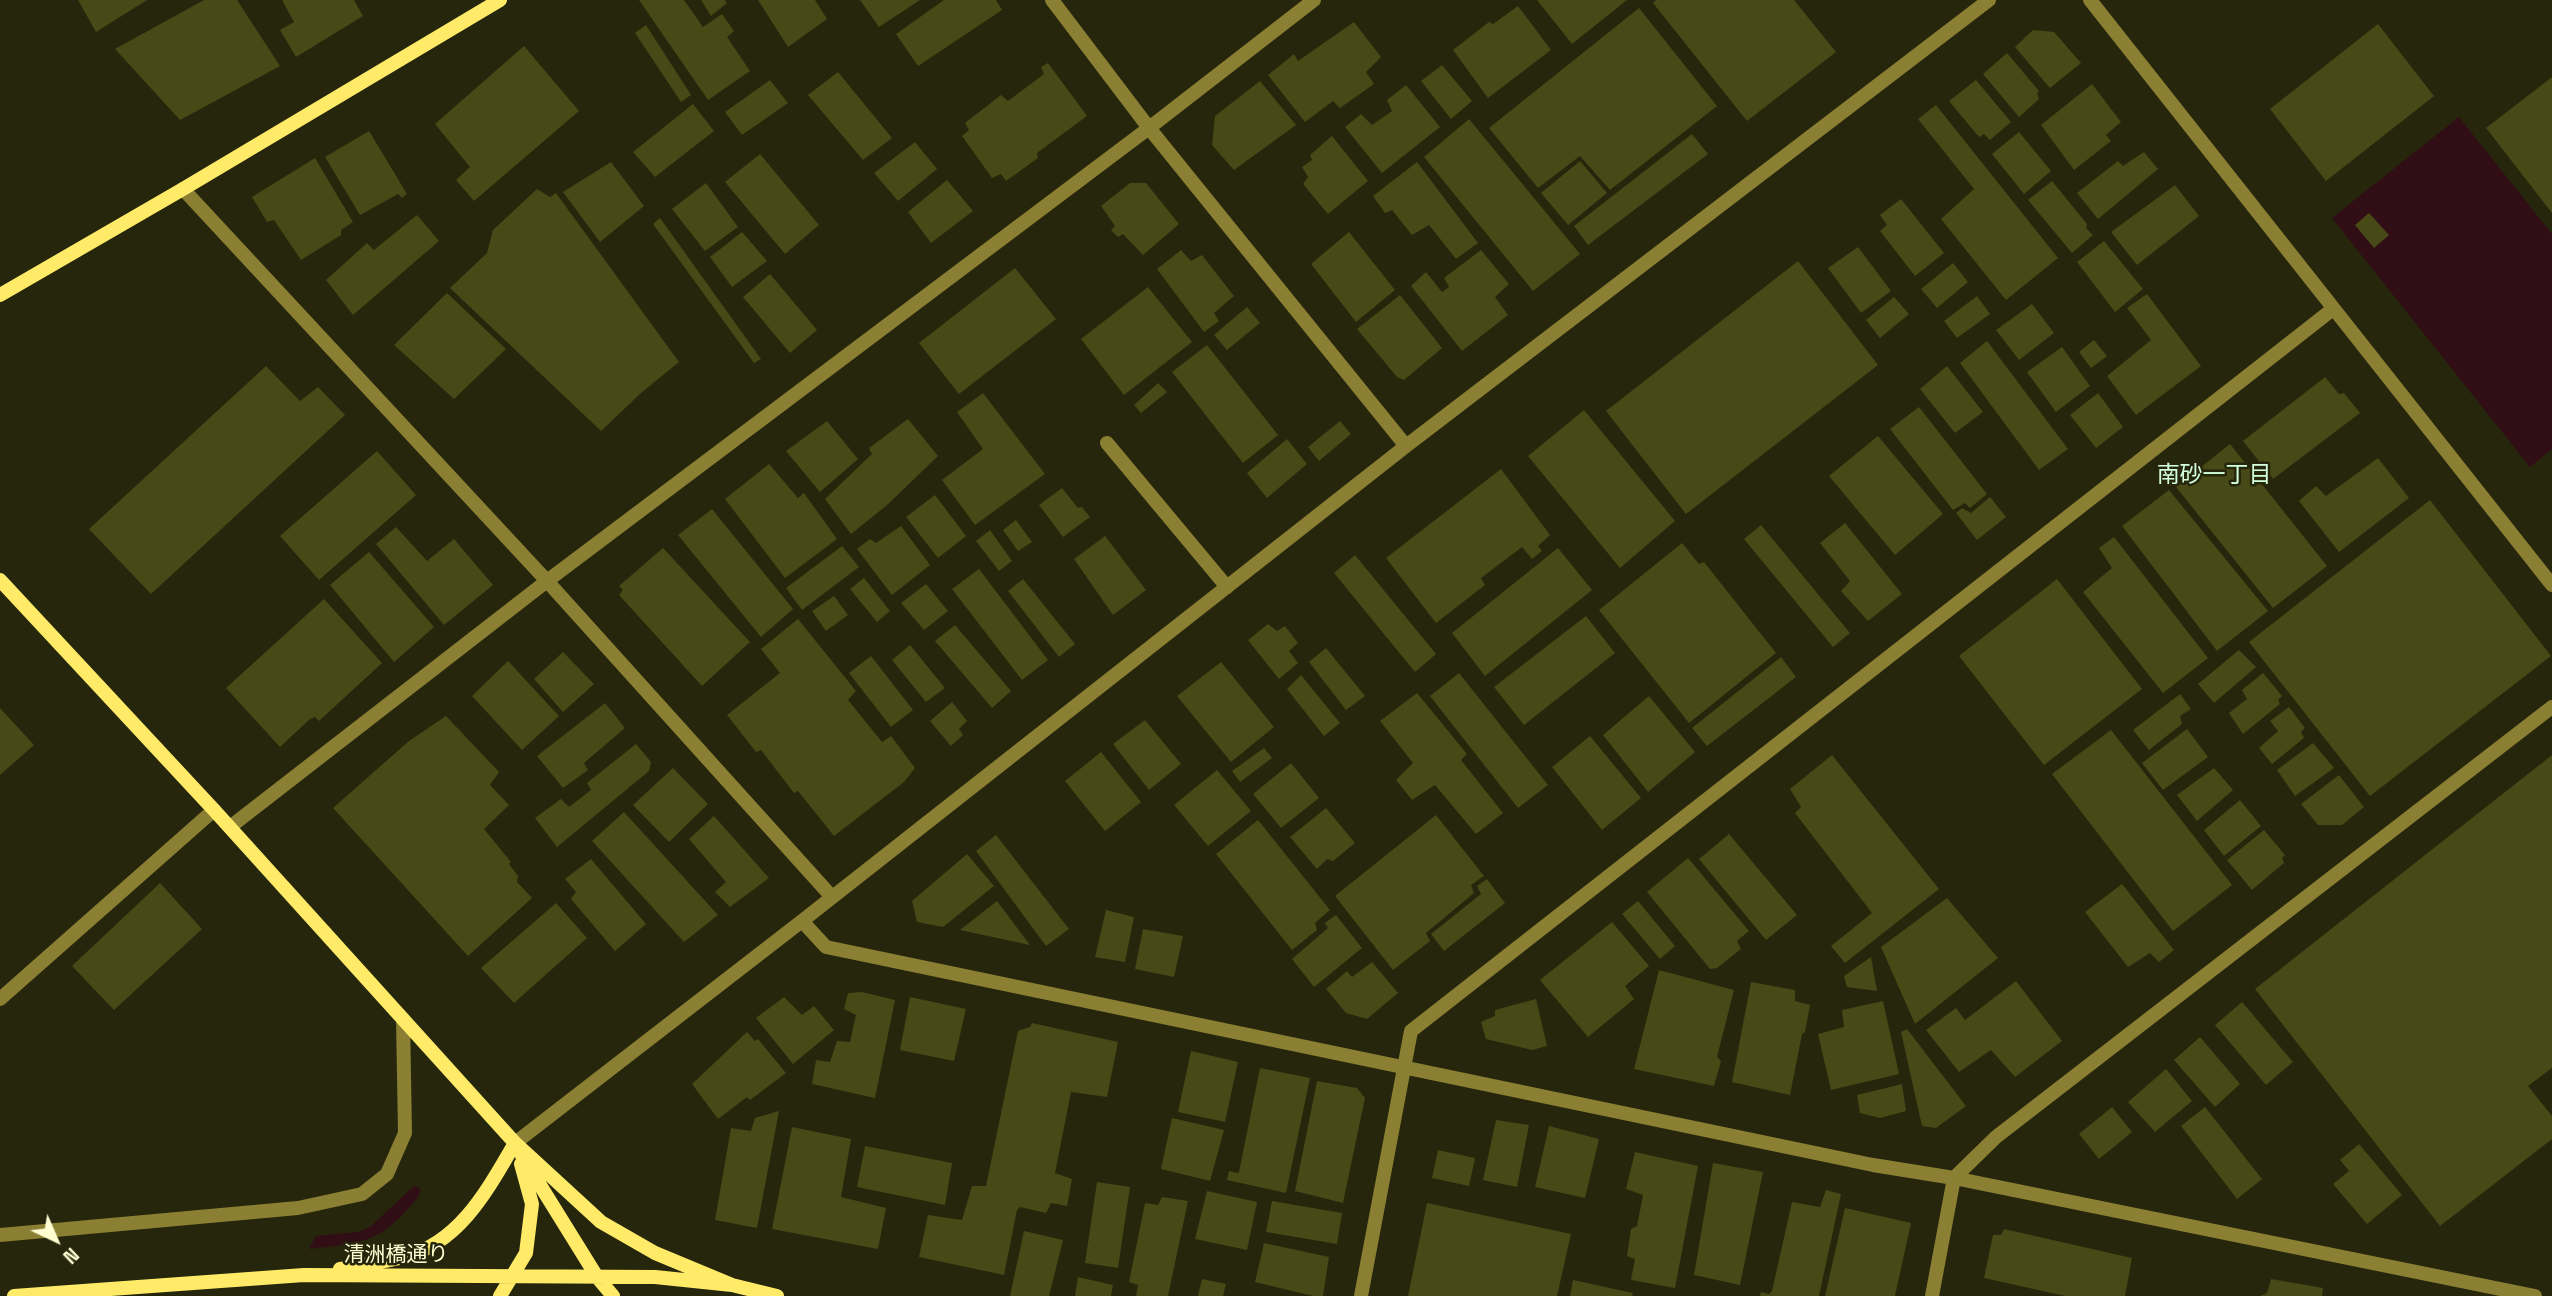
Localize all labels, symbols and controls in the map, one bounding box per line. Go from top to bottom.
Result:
district label: 南砂一丁目 [2157,462,2271,490]
north arrow [21,1205,91,1275]
text: N [58,1242,84,1269]
street label: 清洲橋通り [344,1242,448,1268]

